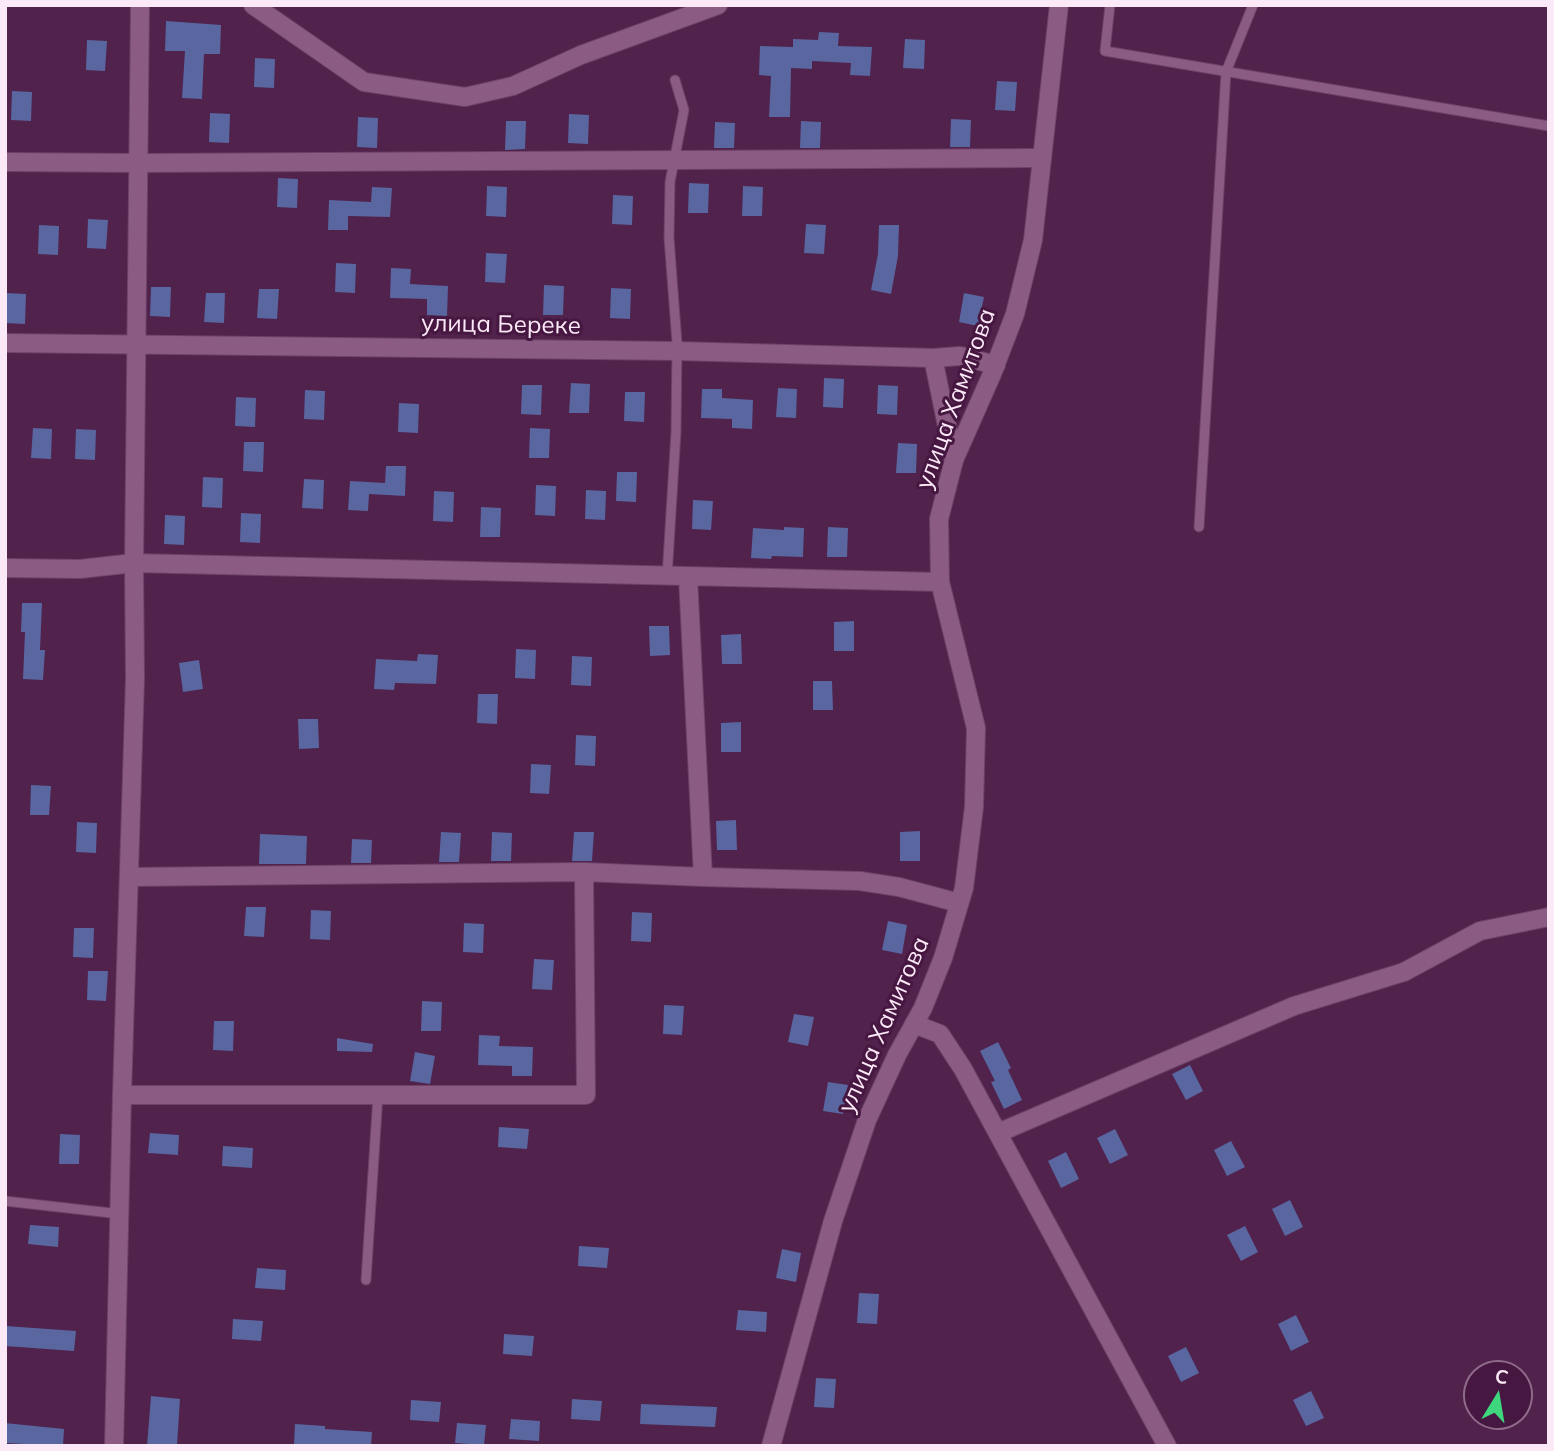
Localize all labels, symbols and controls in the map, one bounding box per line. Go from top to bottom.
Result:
street label: улица Хамитова [910,305,1002,493]
street label: улица Береке [421,309,581,341]
street label: улица Хамитова [832,932,936,1118]
north arrow [1463,1360,1533,1430]
text: С [1493,1363,1510,1389]

